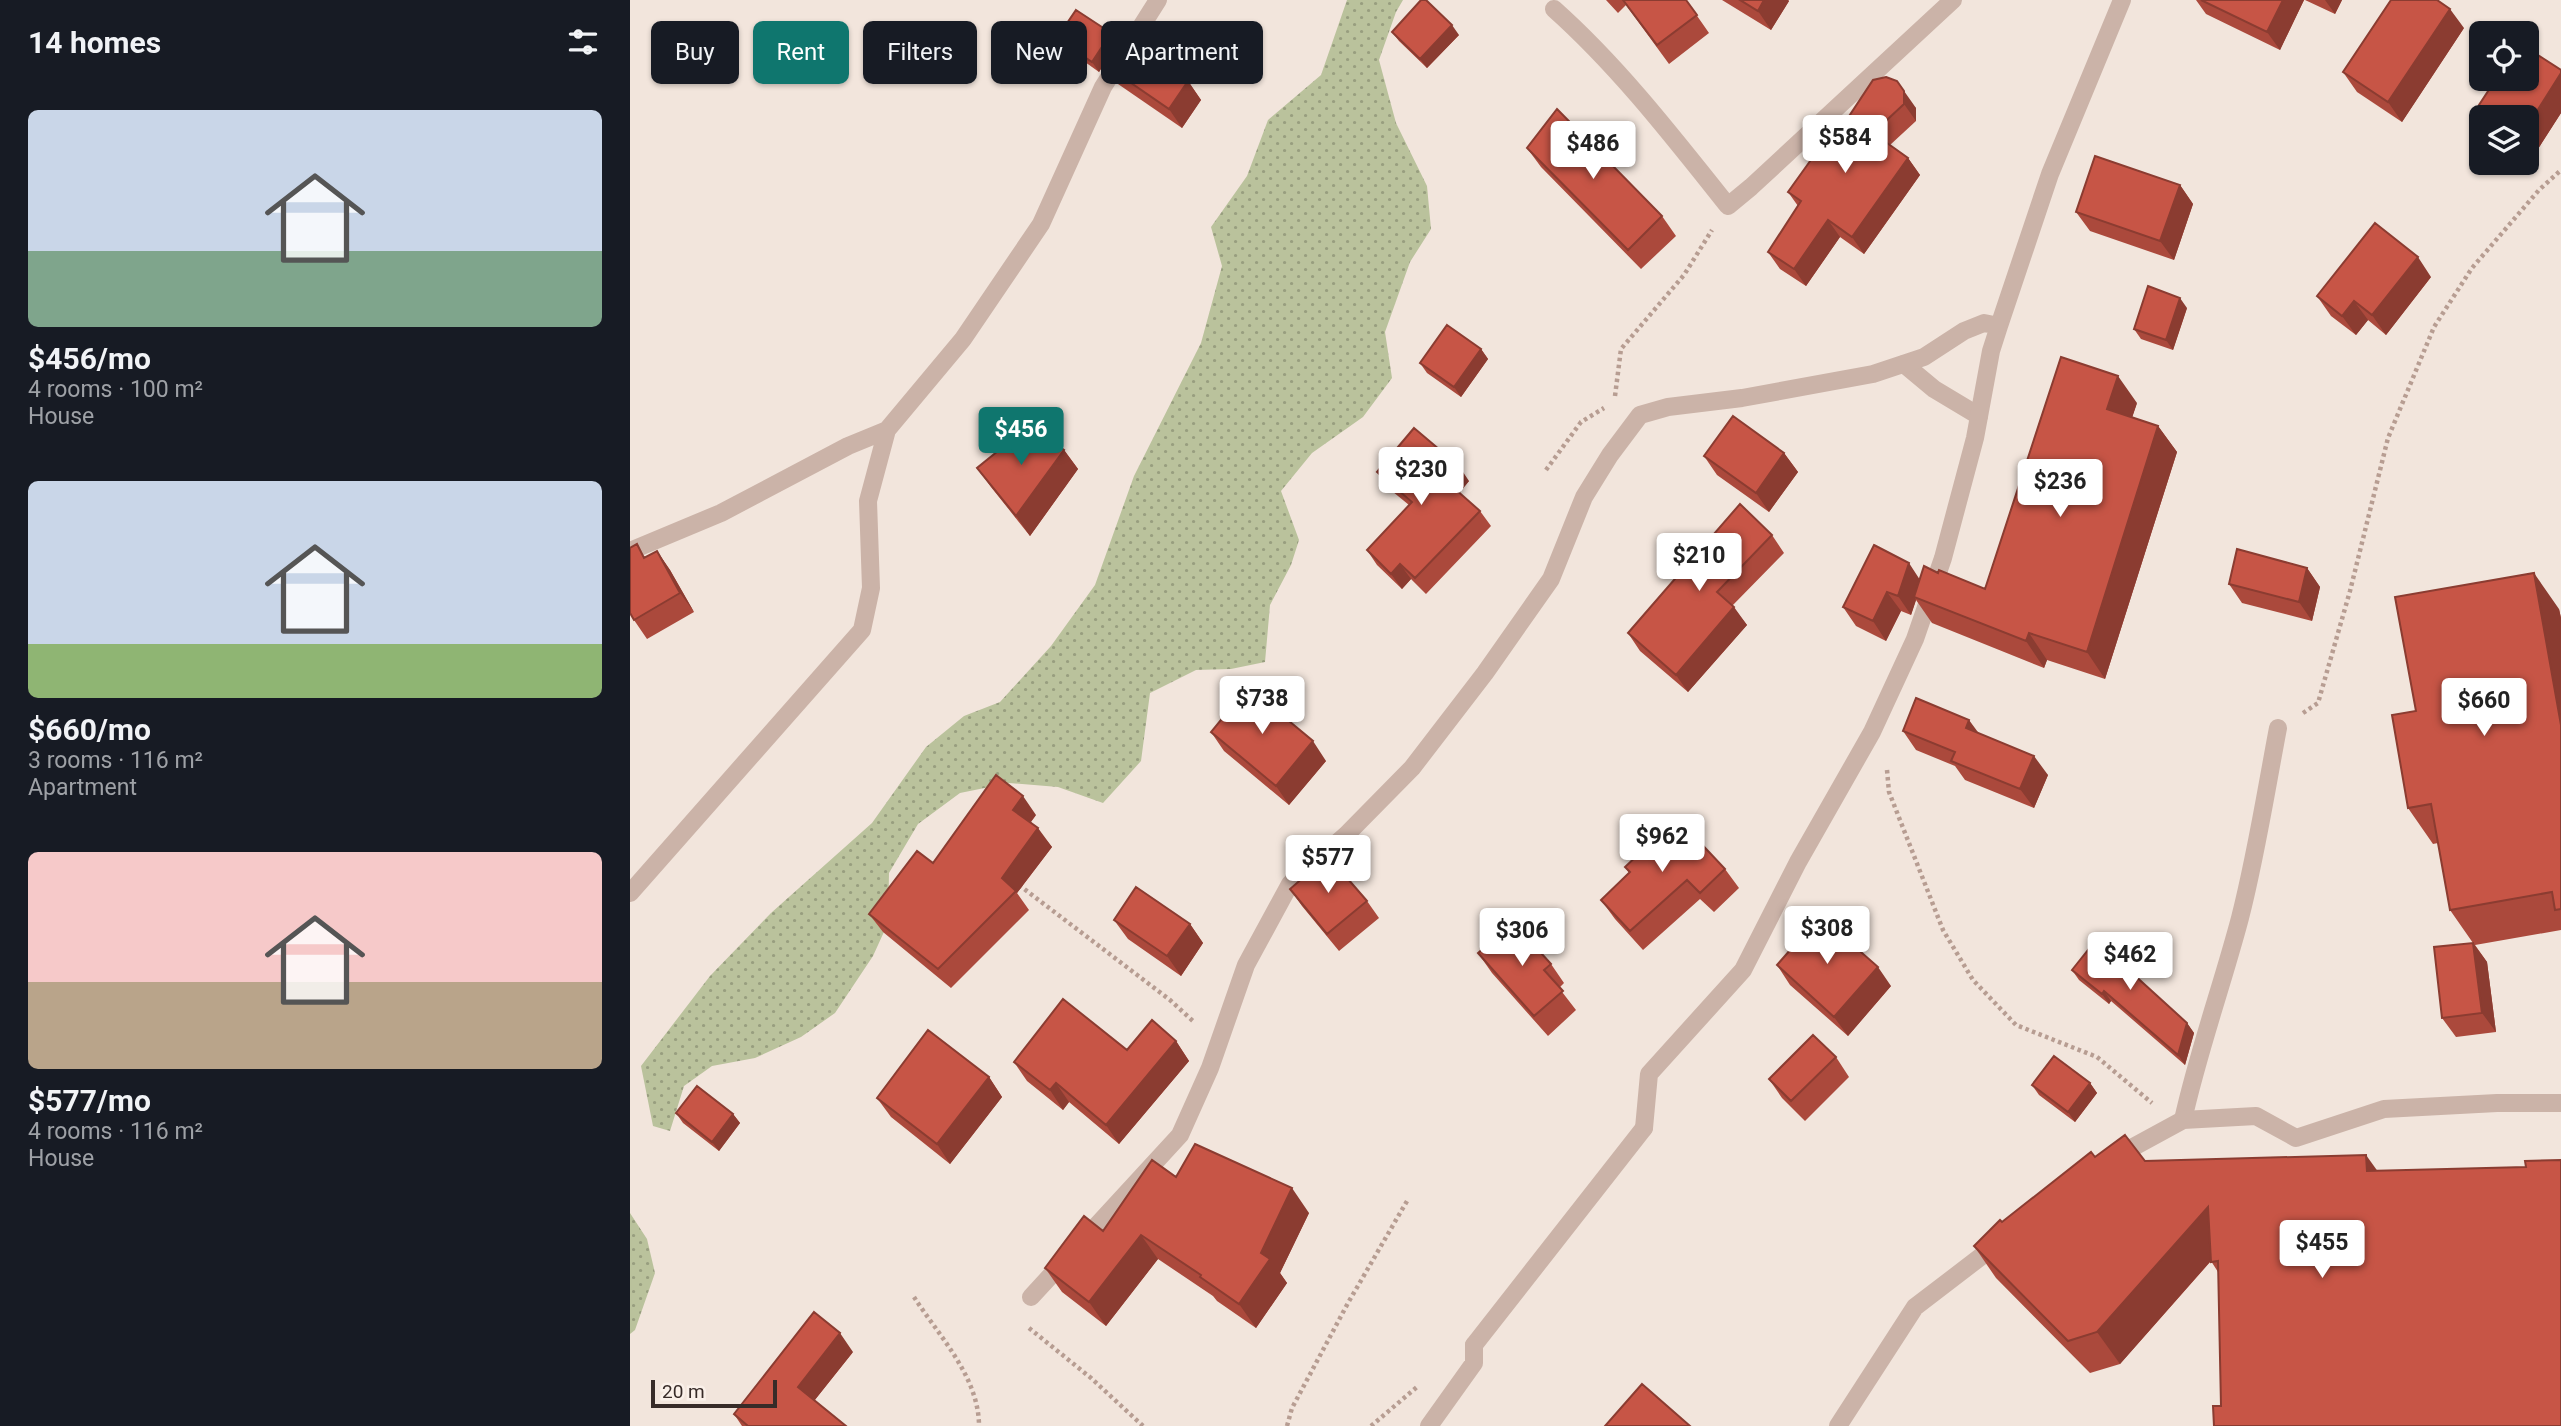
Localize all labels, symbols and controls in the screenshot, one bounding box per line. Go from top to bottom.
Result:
chip: Buy [651,21,739,84]
chip: Rent [753,21,849,84]
chip: Filters [863,21,977,84]
chip: New [991,21,1087,84]
chip: Apartment [1101,21,1263,84]
map controls [2469,21,2539,175]
button: locate [2469,21,2539,91]
icon: filters [564,23,602,61]
text: 14 homes [28,25,161,60]
button: layers [2469,105,2539,175]
pin: $584 [1804,116,1886,175]
pin: $486 [1552,122,1634,181]
text: $584 [1819,124,1871,151]
text: $486 [1567,130,1619,157]
icon: home [252,155,378,281]
text: $456/mo [28,341,151,376]
text: 4 rooms · 100 m² [28,376,203,403]
text: House [28,403,94,430]
pin: $456 [980,407,1062,467]
text: $456 [995,416,1047,443]
pin: $230 [1380,448,1462,507]
text: $230 [1395,456,1447,483]
pin: $236 [2019,460,2101,519]
text: $236 [2034,468,2086,495]
icon: home [252,526,378,652]
pin: $210 [1658,534,1740,593]
text: $210 [1673,542,1725,569]
pin: $738 [1221,676,1303,736]
pin: $660 [2443,678,2525,738]
text: $738 [1236,685,1288,712]
text: $660 [2458,687,2510,714]
text: $660/mo [28,712,151,747]
text: 3 rooms · 116 m² [28,747,203,774]
text: Apartment [28,774,137,801]
pin: $962 [1621,814,1703,874]
text: $962 [1636,823,1688,850]
pin: $577 [1287,836,1369,895]
text: $577 [1302,844,1354,871]
icon: home [252,897,378,1023]
pin: $308 [1786,906,1868,966]
pin: $306 [1481,908,1563,968]
text: $308 [1801,915,1853,942]
text: $306 [1496,917,1548,944]
pin: $462 [2089,932,2171,992]
text: $462 [2104,941,2156,968]
text: $577/mo [28,1083,151,1118]
text: 4 rooms · 116 m² [28,1118,203,1145]
text: House [28,1145,94,1172]
pin: $455 [2281,1220,2363,1280]
text: $455 [2296,1229,2348,1256]
scale bar [651,1377,777,1409]
text: 20 m [662,1380,705,1403]

